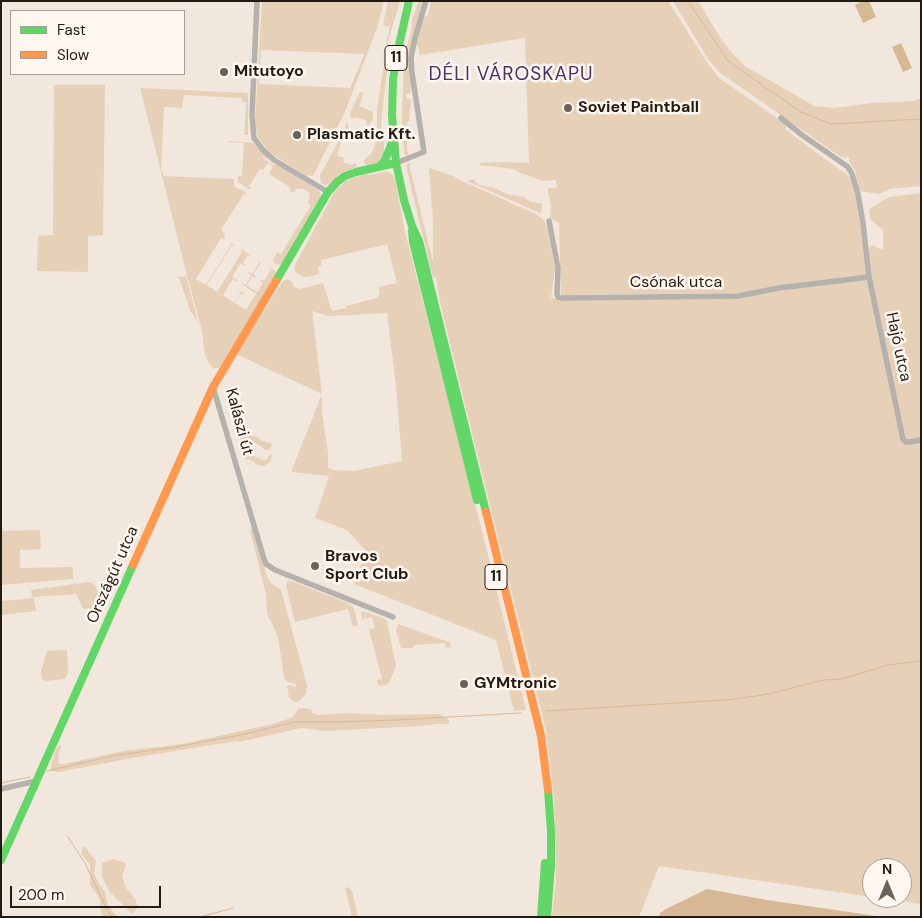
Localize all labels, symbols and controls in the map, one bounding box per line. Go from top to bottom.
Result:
legend [10,10,185,75]
text: Fast [57,20,86,40]
text: Slow [57,45,89,65]
road number: 11 [385,46,407,70]
place label: Mitutoyo [234,62,304,82]
district label: DÉLI VÁROSKAPU [427,64,595,86]
marker: Mitutoyo [218,66,230,78]
place label: Soviet Paintball [578,98,699,118]
marker: Soviet Paintball [562,102,574,114]
place label: Plasmatic Kft. [307,125,415,145]
marker: Plasmatic Kft. [291,129,303,141]
street label: Csónak utca [630,273,722,293]
street label: Hajó utca [881,311,915,383]
street label: Kalászi út [221,386,257,458]
street label: Országút utca [83,524,143,626]
place label: Bravos Sport Club [325,547,409,585]
marker: Bravos Sport Club [309,560,321,572]
road number: 11 [485,564,507,590]
place label: GYMtronic [474,674,557,694]
marker: GYMtronic [458,678,470,690]
north arrow [862,858,912,908]
text: N [882,860,892,878]
scale bar [12,876,164,908]
text: 200 m [18,885,64,905]

